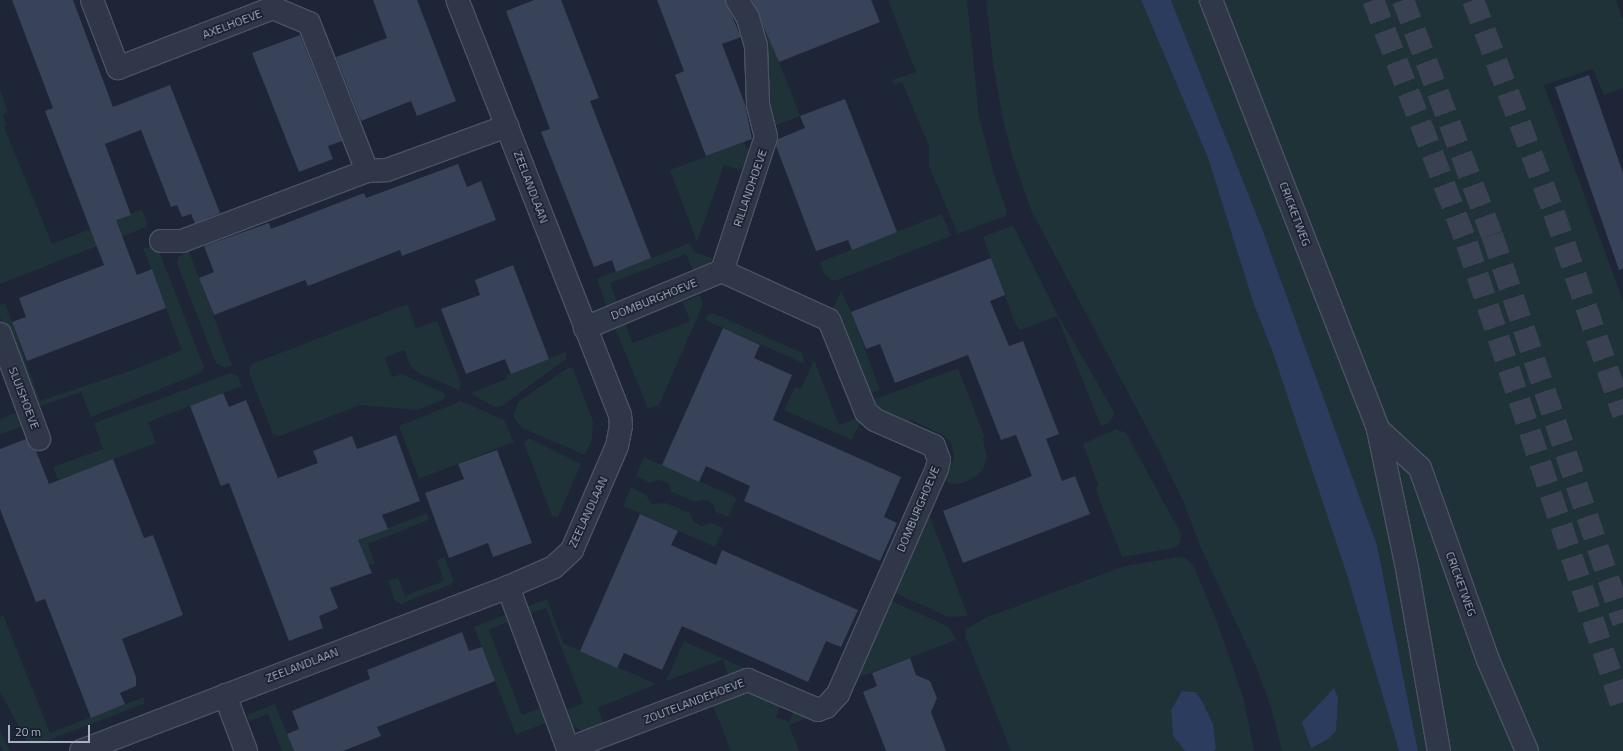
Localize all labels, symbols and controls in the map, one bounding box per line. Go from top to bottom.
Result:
street label: AXELHOEVE [200,6,264,42]
street label: RILLANDHOEVE [730,147,770,229]
street label: ZEELANDLAAN [511,149,551,225]
street label: CRICKETWEG [1276,180,1314,248]
street label: DOMBURGHOEVE [609,275,699,323]
street label: SLUISHOEVE [6,365,42,431]
street label: DOMBURGHOEVE [893,464,943,554]
street label: ZEELANDLAAN [565,474,611,550]
street label: CRICKETWEG [1443,550,1479,618]
street label: ZEELANDLAAN [264,645,340,685]
street label: ZOUTELANDEHOEVE [642,675,746,727]
scale bar [10,717,92,743]
text: 20 m [15,722,41,741]

